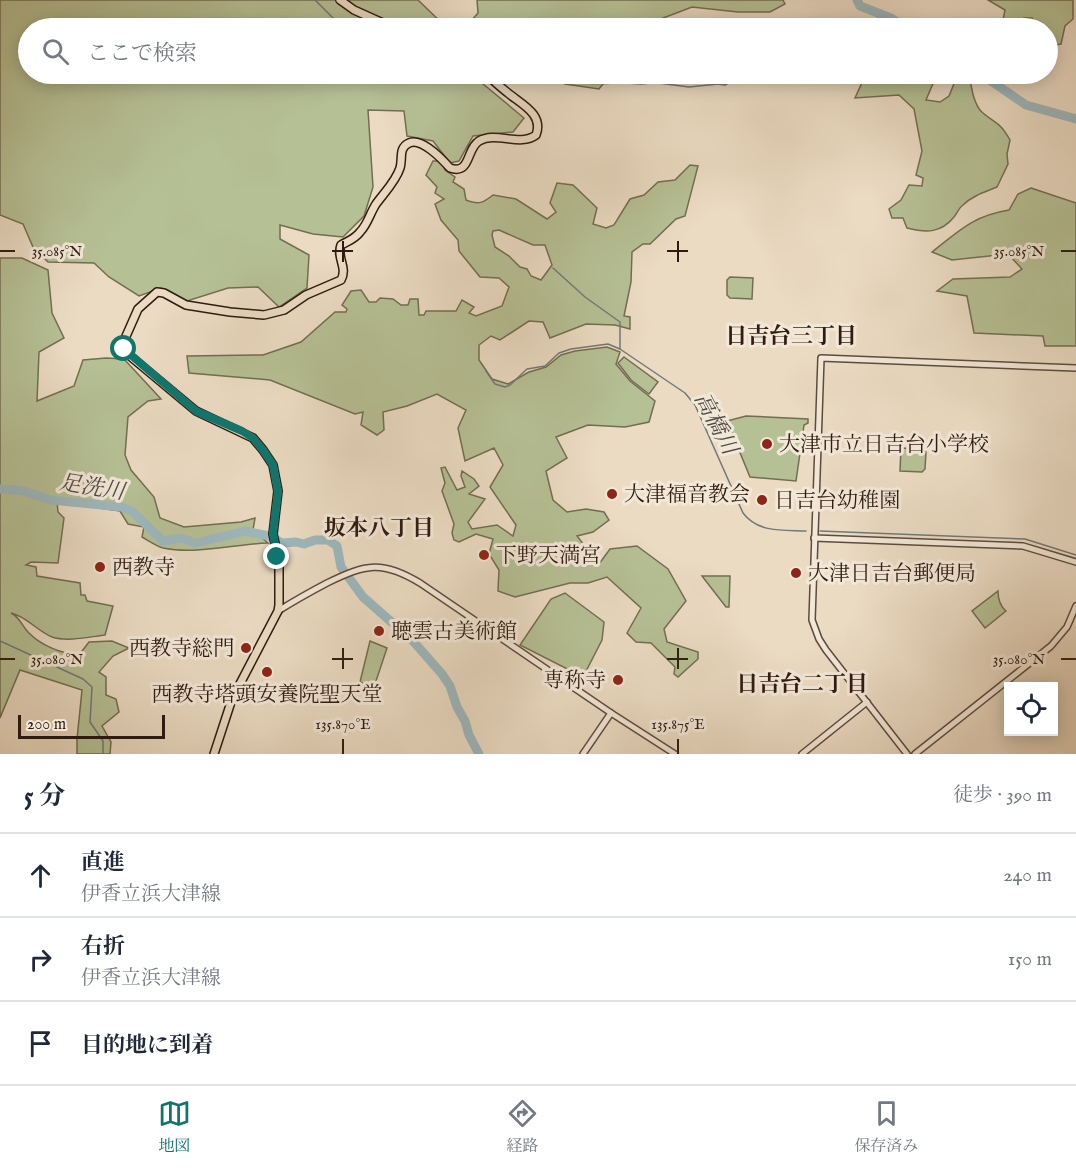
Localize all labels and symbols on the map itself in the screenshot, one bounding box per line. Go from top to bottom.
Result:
text: 35.085°N [32,242,82,261]
text: 35.085°N [994,242,1044,261]
district label: 日吉台三丁目 [725,323,857,351]
route start [110,335,136,361]
water label: 高橋川 [687,388,744,461]
place label: 大津市立日吉台小学校 [779,432,989,459]
marker: 大津市立日吉台小学校 [760,437,774,451]
water label: 足洗川 [57,469,128,507]
place label: 大津福音教会 [624,482,750,509]
marker: 大津福音教会 [605,487,619,501]
place label: 日吉台幼稚園 [774,488,900,515]
marker: 日吉台幼稚園 [755,493,769,507]
district label: 坂本八丁目 [324,515,434,543]
route end [263,543,289,569]
place label: 下野天満宮 [496,543,601,570]
marker: 下野天満宮 [477,548,491,562]
place label: 西教寺 [112,555,175,582]
marker: 西教寺 [93,560,107,574]
place label: 大津日吉台郵便局 [808,561,976,588]
marker: 大津日吉台郵便局 [789,566,803,580]
place label: 聴雲古美術館 [391,619,517,646]
marker: 聴雲古美術館 [372,624,386,638]
place label: 西教寺総門 [129,636,234,663]
marker: 西教寺総門 [239,641,253,655]
text: 35.080°N [31,650,83,669]
text: 35.080°N [993,650,1045,669]
marker: 西教寺塔頭安養院聖天堂 [260,665,274,679]
place label: 専称寺 [543,668,606,695]
district label: 日吉台二丁目 [736,671,868,699]
marker: 専称寺 [611,673,625,687]
place label: 西教寺塔頭安養院聖天堂 [152,682,383,709]
scale bar [18,712,165,740]
text: 135.870°E [315,715,371,734]
text: 135.875°E [651,715,705,734]

